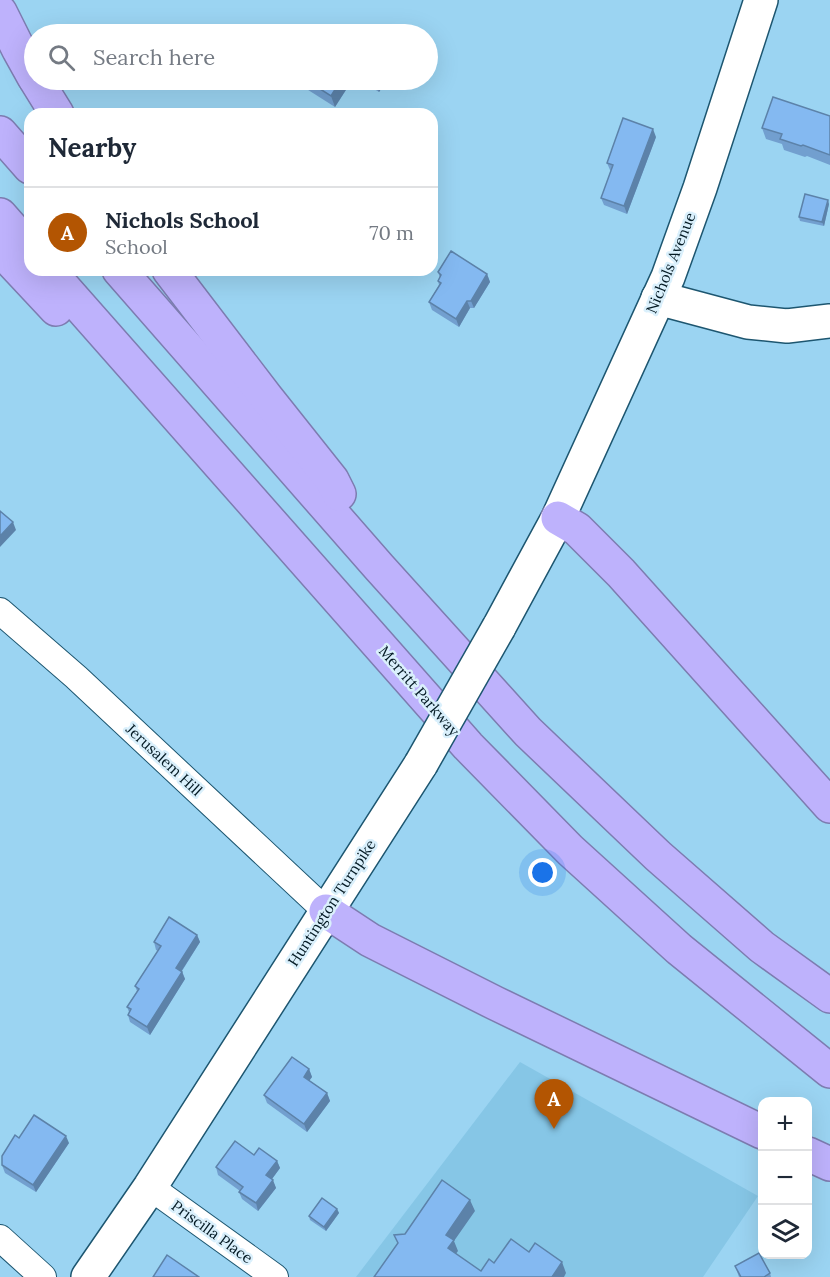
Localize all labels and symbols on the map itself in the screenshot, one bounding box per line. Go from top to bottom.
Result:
street label: Nichols Avenue [642,210,699,316]
street label: Merritt Parkway [375,642,464,740]
street label: Jerusalem Hill [122,719,206,800]
street label: Huntington Turnpike [283,836,380,970]
your location [528,858,557,887]
pin: A [534,1080,574,1129]
street label: Priscilla Place [168,1196,257,1267]

